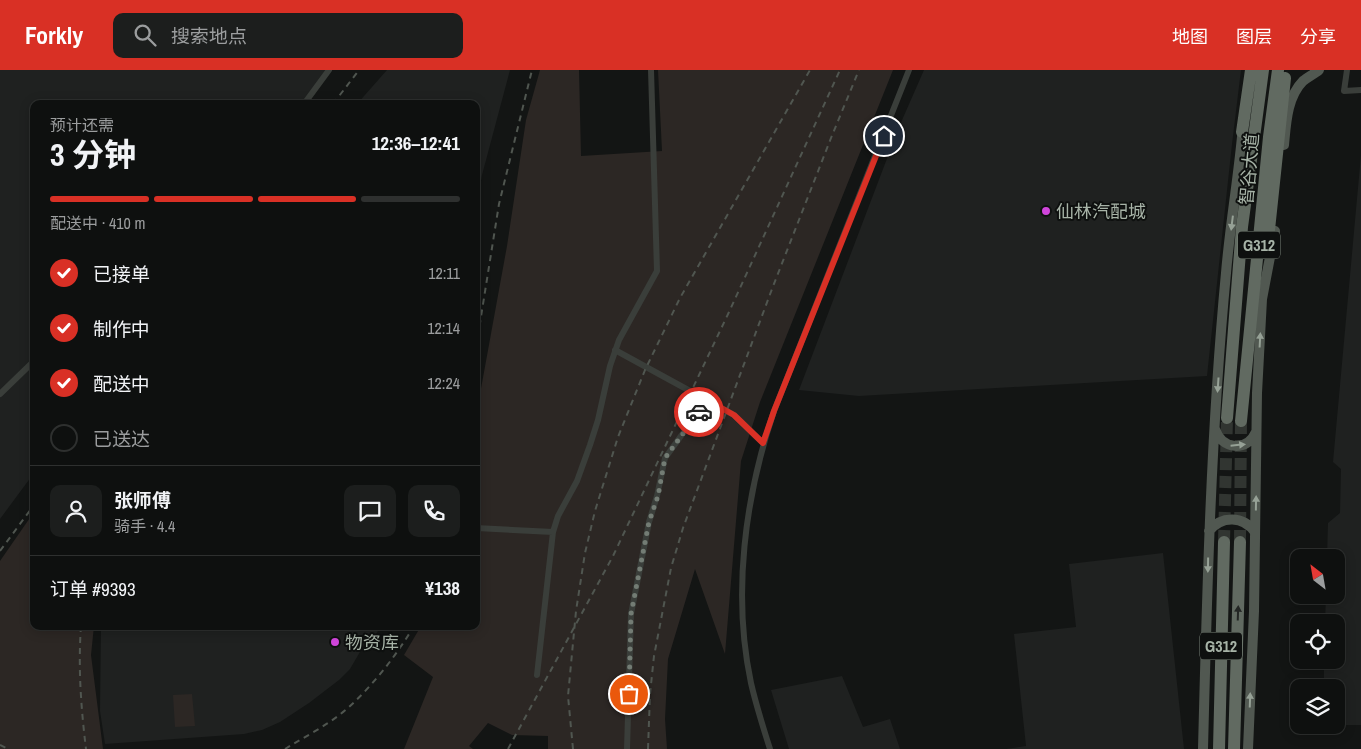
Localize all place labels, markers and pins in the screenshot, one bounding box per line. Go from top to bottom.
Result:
pin [863,115,905,157]
place label: 仙林汽配城 [1056,199,1146,224]
marker: 仙林汽配城 [1040,205,1052,217]
place label: 物资库 [345,630,399,655]
marker: 物资库 [329,636,341,648]
pin [608,673,650,715]

